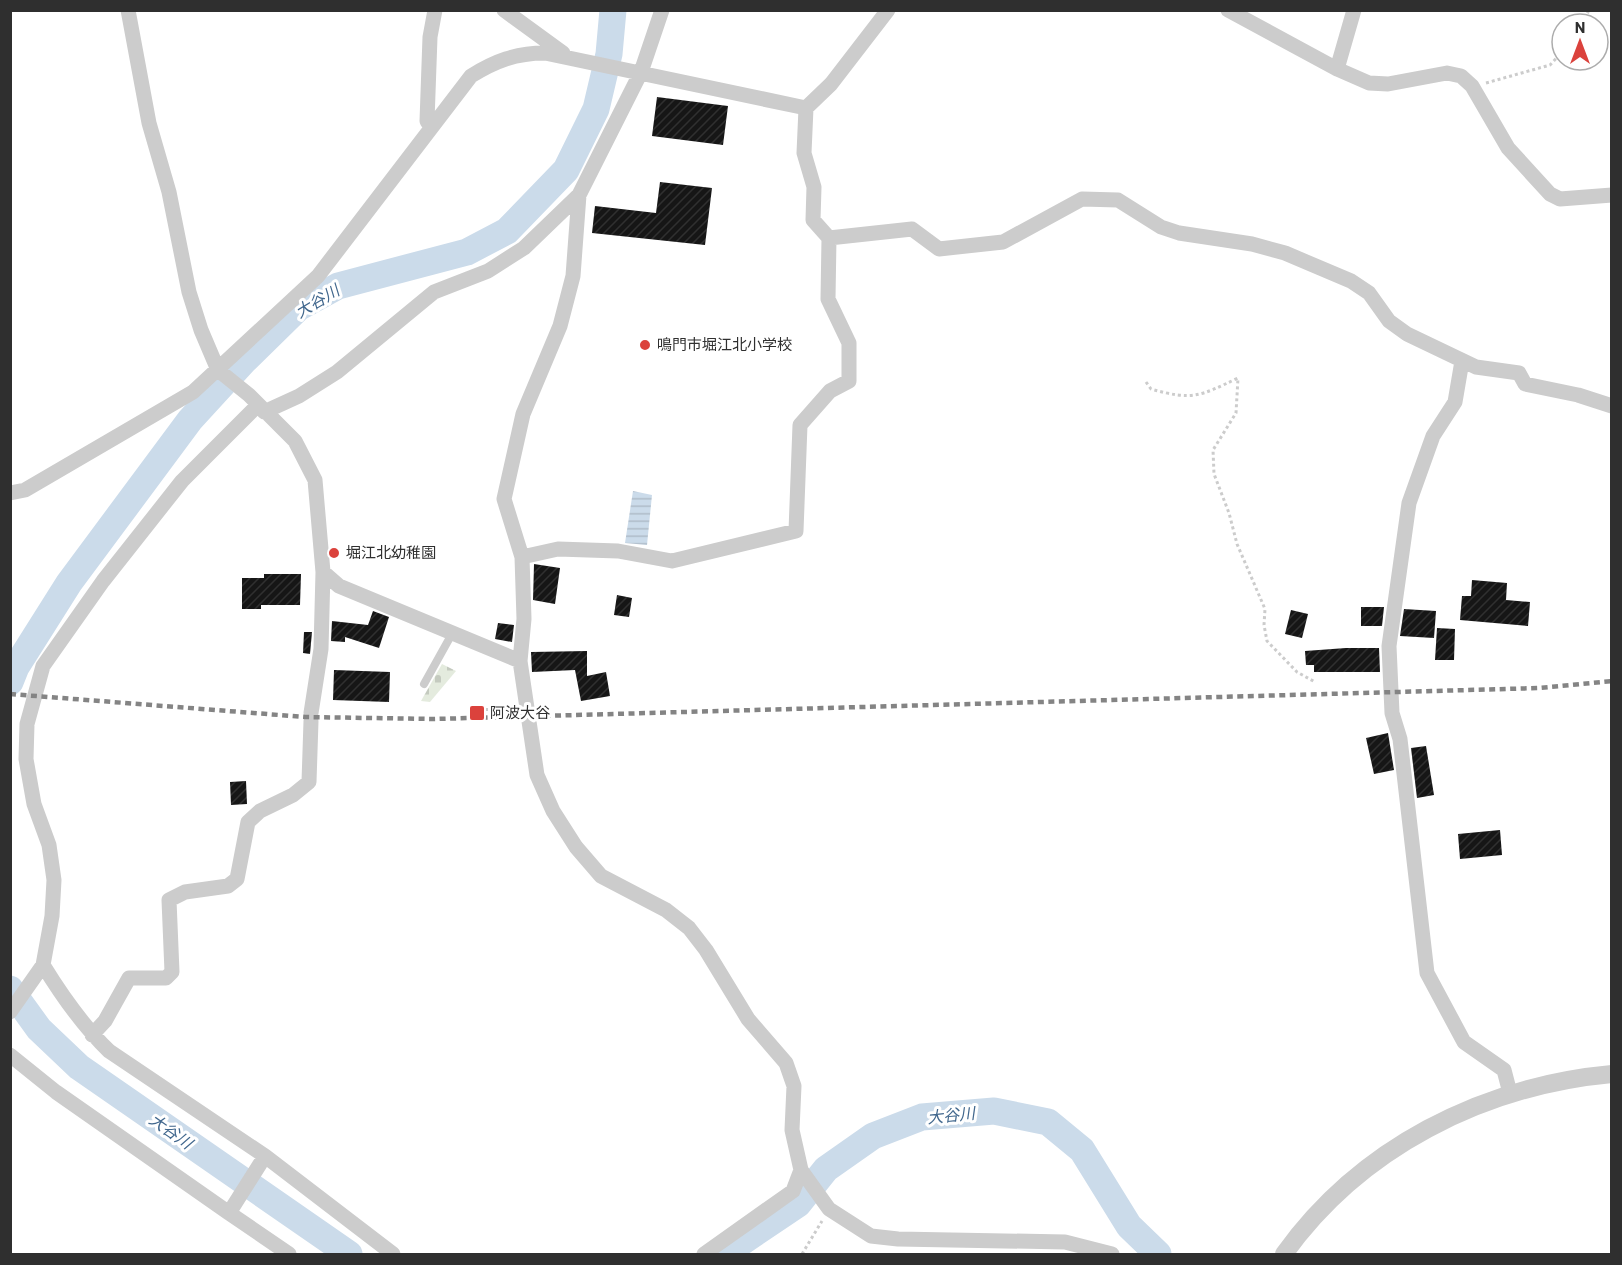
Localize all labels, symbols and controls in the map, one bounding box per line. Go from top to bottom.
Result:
north arrow [1550,12,1610,72]
text: N [1575,17,1585,36]
water label: 大谷川 [291,279,344,321]
place label: 鳴門市堀江北小学校 [657,335,792,353]
marker: 鳴門市堀江北小学校 [638,338,652,352]
place label: 堀江北幼稚園 [346,543,436,561]
marker: 堀江北幼稚園 [327,546,341,560]
place label: 阿波大谷 [490,703,550,721]
marker: 阿波大谷 [468,704,486,722]
water label: 大谷川 [926,1102,978,1126]
water label: 大谷川 [146,1109,198,1153]

